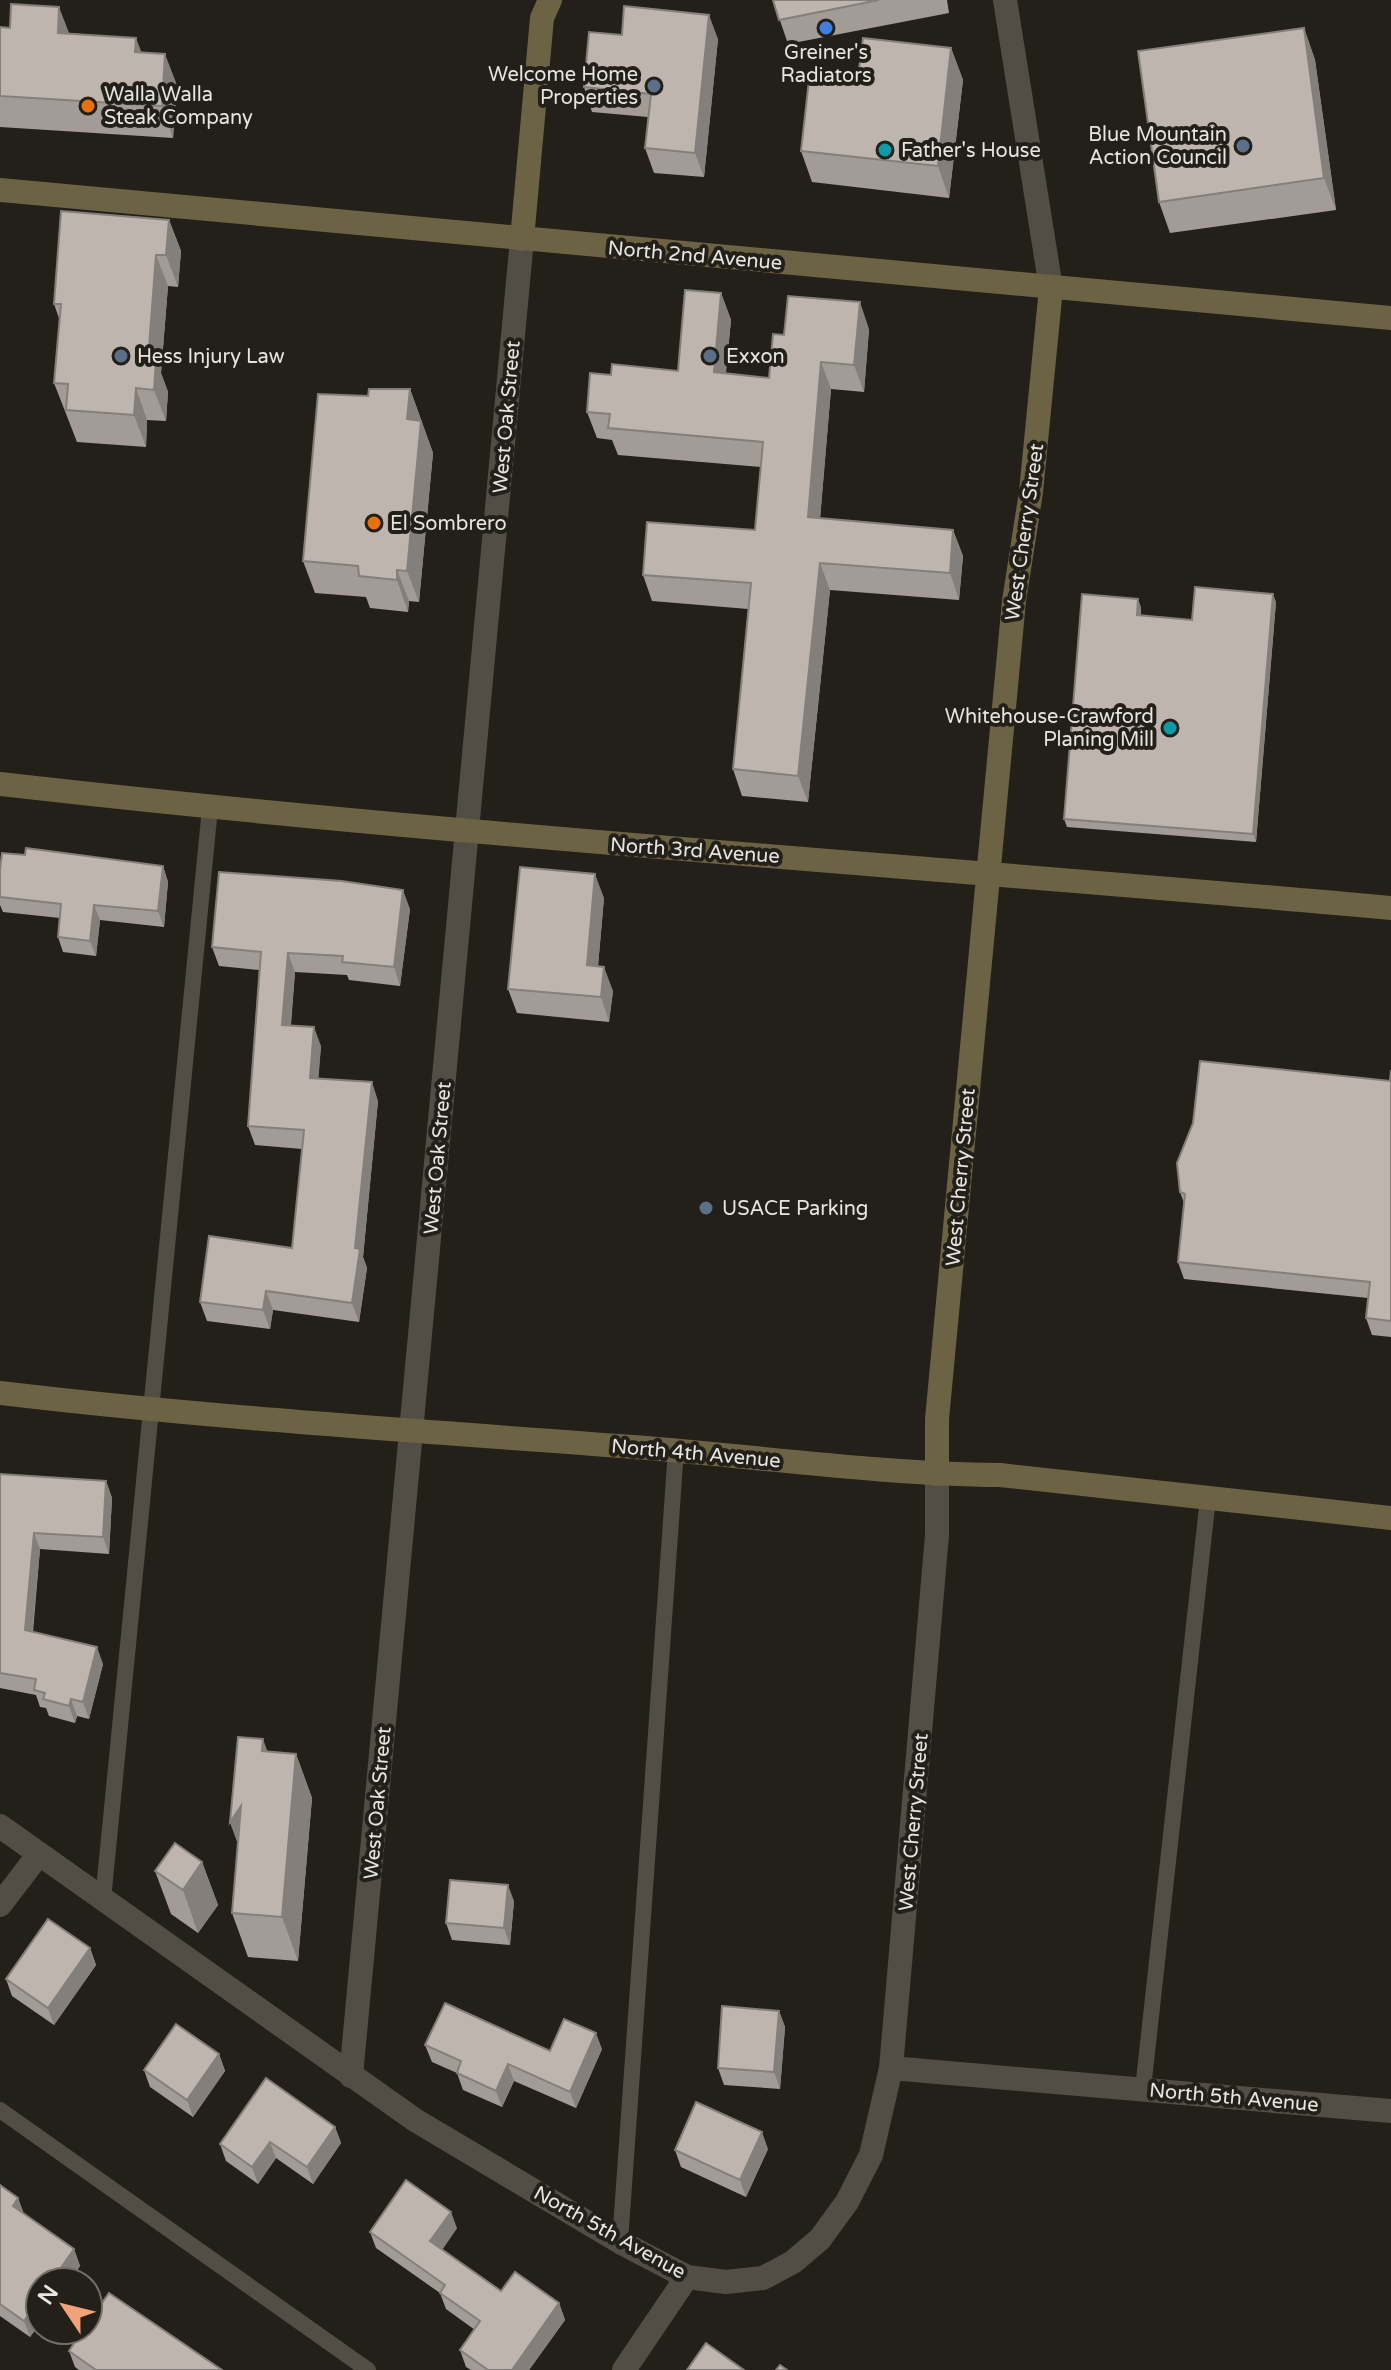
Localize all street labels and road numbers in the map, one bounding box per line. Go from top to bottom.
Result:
street label: North 2nd Avenue [607,236,783,276]
street label: West Oak Street [488,339,526,495]
street label: West Cherry Street [1001,442,1049,622]
street label: North 3rd Avenue [609,833,781,869]
street label: West Oak Street [419,1080,457,1236]
street label: West Cherry Street [941,1087,981,1267]
street label: North 4th Avenue [610,1435,782,1473]
street label: West Oak Street [359,1725,397,1881]
street label: West Cherry Street [894,1732,934,1912]
street label: North 5th Avenue [1148,2079,1320,2117]
street label: North 5th Avenue [529,2181,690,2285]

